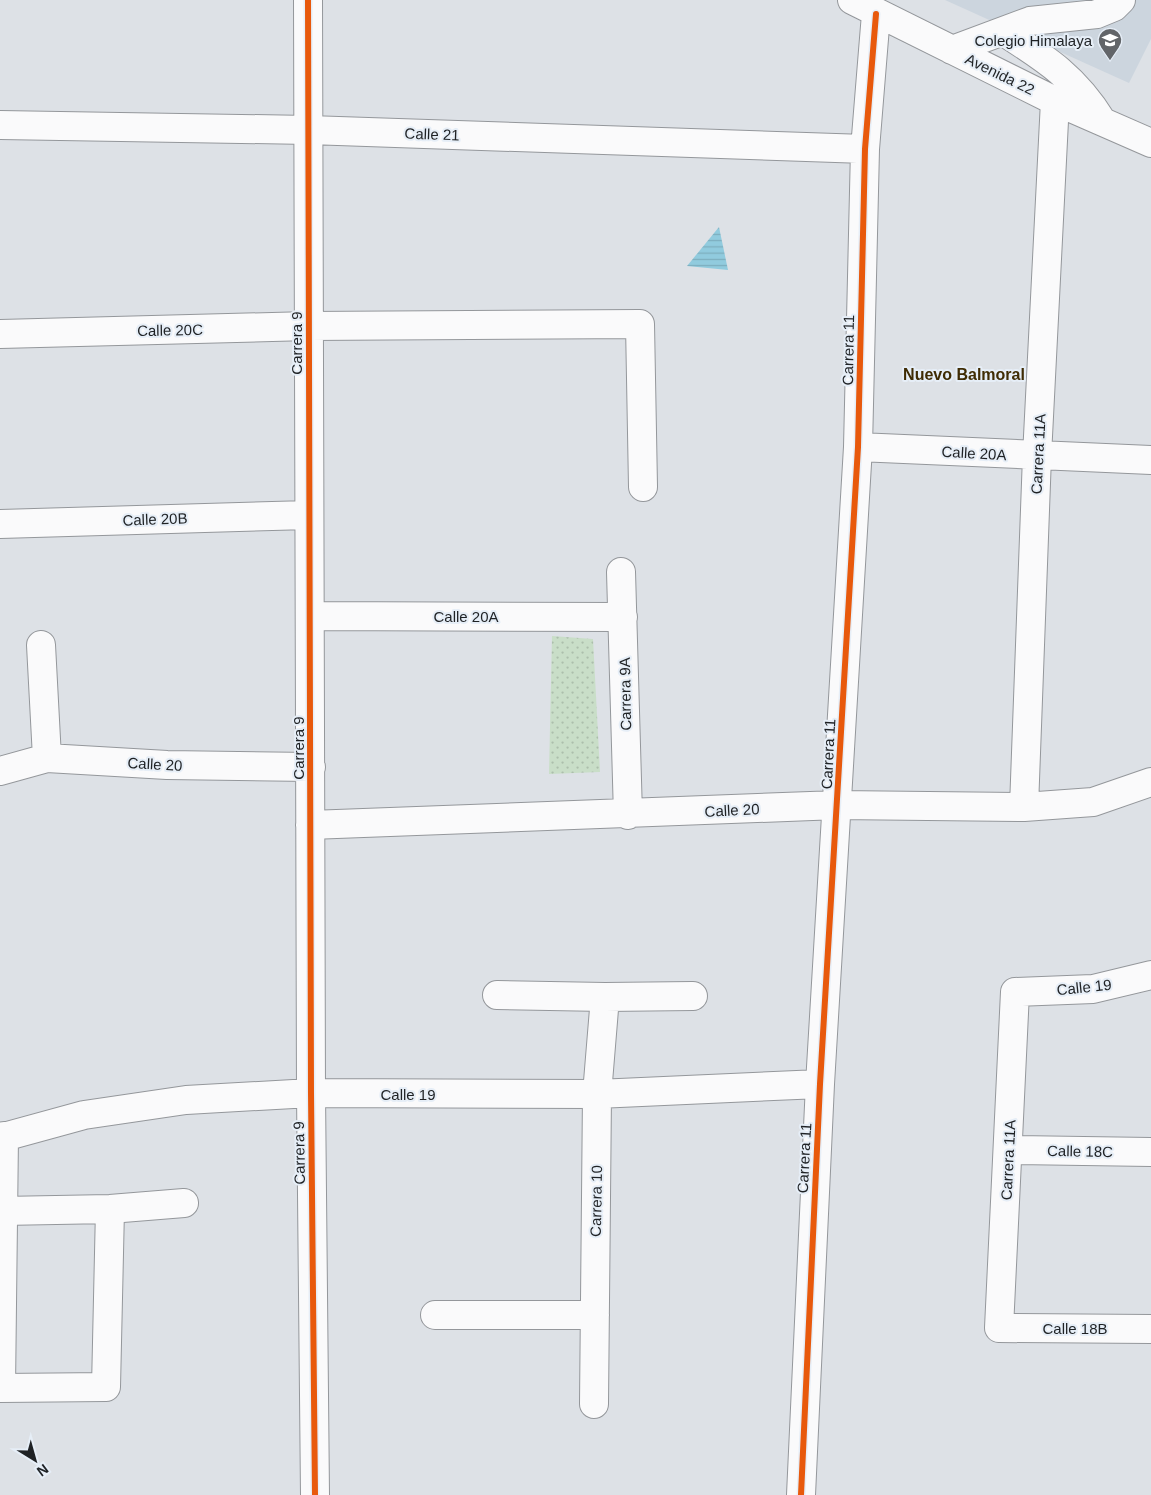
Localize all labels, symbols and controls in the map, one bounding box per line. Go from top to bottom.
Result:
school or university icon: Colegio Himalaya [1097,27,1123,61]
place label: Colegio Himalaya [974,32,1093,49]
street label: Avenida 22 [963,50,1037,98]
street label: Calle 21 [404,125,460,143]
street label: Carrera 9 [288,311,305,375]
street label: Carrera 11 [839,315,857,385]
street label: Calle 20C [137,321,203,339]
district label: Nuevo Balmoral [903,366,1025,383]
street label: Carrera 11A [1027,413,1049,495]
street label: Calle 20A [941,443,1007,463]
street label: Calle 20B [122,509,188,529]
street label: Calle 20A [433,608,499,625]
street label: Carrera 9A [616,657,634,731]
street label: Carrera 9 [290,716,307,780]
street label: Carrera 11 [818,718,838,790]
street label: Calle 20 [127,754,183,774]
street label: Calle 20 [704,800,760,820]
street label: Calle 19 [1056,976,1112,998]
street label: Calle 19 [380,1086,436,1103]
street label: Carrera 11A [997,1119,1019,1201]
street label: Carrera 9 [290,1121,308,1185]
street label: Carrera 11 [794,1122,814,1194]
street label: Calle 18C [1047,1142,1113,1160]
street label: Carrera 10 [587,1165,605,1237]
street label: Calle 18B [1042,1320,1108,1337]
north arrow [10,1435,60,1485]
text: N [34,1461,52,1480]

